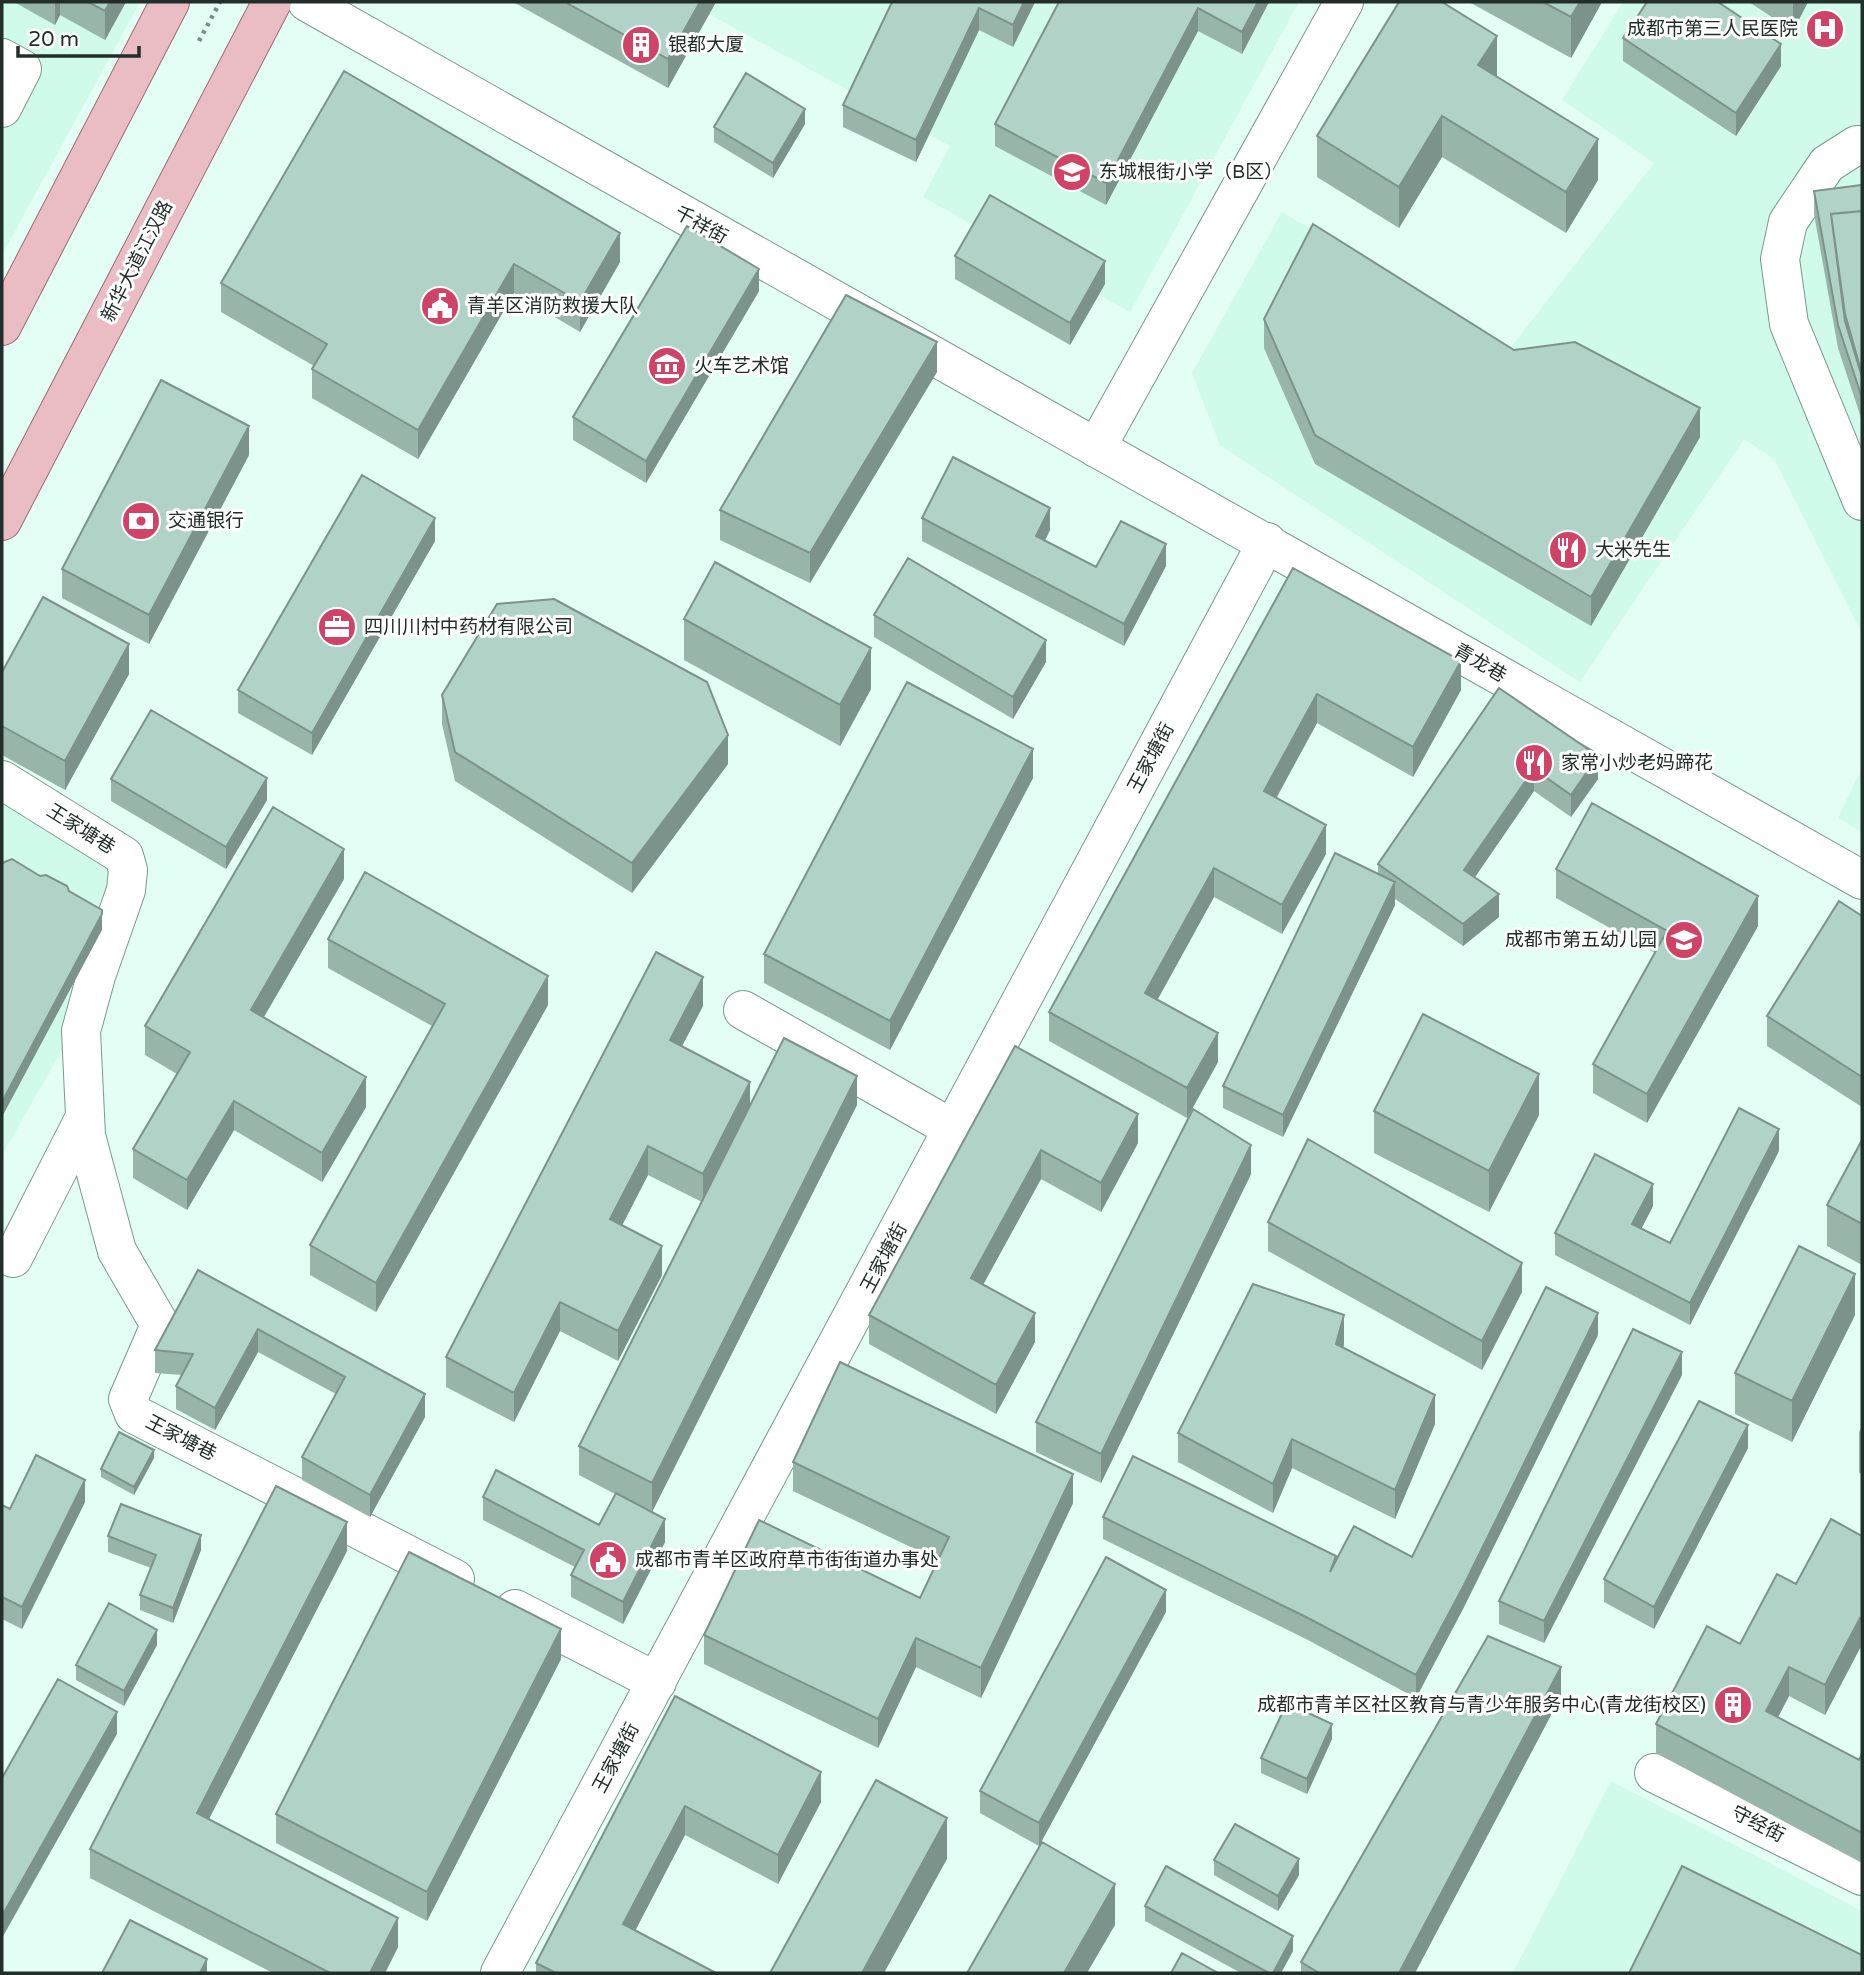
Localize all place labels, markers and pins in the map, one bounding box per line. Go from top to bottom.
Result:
hospital icon: 成都市第三人民医院 [1804,8,1846,50]
place label: 成都市第三人民医院 [1627,18,1798,40]
building icon: 银都大厦 [620,24,662,66]
place label: 银都大厦 [668,34,744,56]
school or university icon: 东城根街小学（B区） [1051,151,1093,193]
place label: 东城根街小学（B区） [1099,161,1283,183]
public building icon: 青羊区消防救援大队 [419,285,461,327]
place label: 青羊区消防救援大队 [467,295,638,317]
museum icon: 火车艺术馆 [646,345,688,387]
place label: 火车艺术馆 [694,355,789,377]
bank icon: 交通银行 [120,500,162,542]
place label: 交通银行 [168,510,244,532]
restaurant icon: 大米先生 [1547,529,1589,571]
place label: 大米先生 [1595,539,1671,561]
office icon: 四川川村中药材有限公司 [316,606,358,648]
place label: 四川川村中药材有限公司 [364,616,573,638]
restaurant icon: 家常小炒老妈蹄花 [1513,742,1555,784]
place label: 家常小炒老妈蹄花 [1561,752,1713,774]
school or university icon: 成都市第五幼儿园 [1663,919,1705,961]
place label: 成都市第五幼儿园 [1505,929,1657,951]
public building icon: 成都市青羊区政府草市街街道办事处 [587,1539,629,1581]
place label: 成都市青羊区政府草市街街道办事处 [635,1549,939,1571]
building icon: 成都市青羊区社区教育与青少年服务中心(青龙街校区) [1712,1684,1754,1726]
place label: 成都市青羊区社区教育与青少年服务中心(青龙街校区) [1257,1694,1706,1716]

